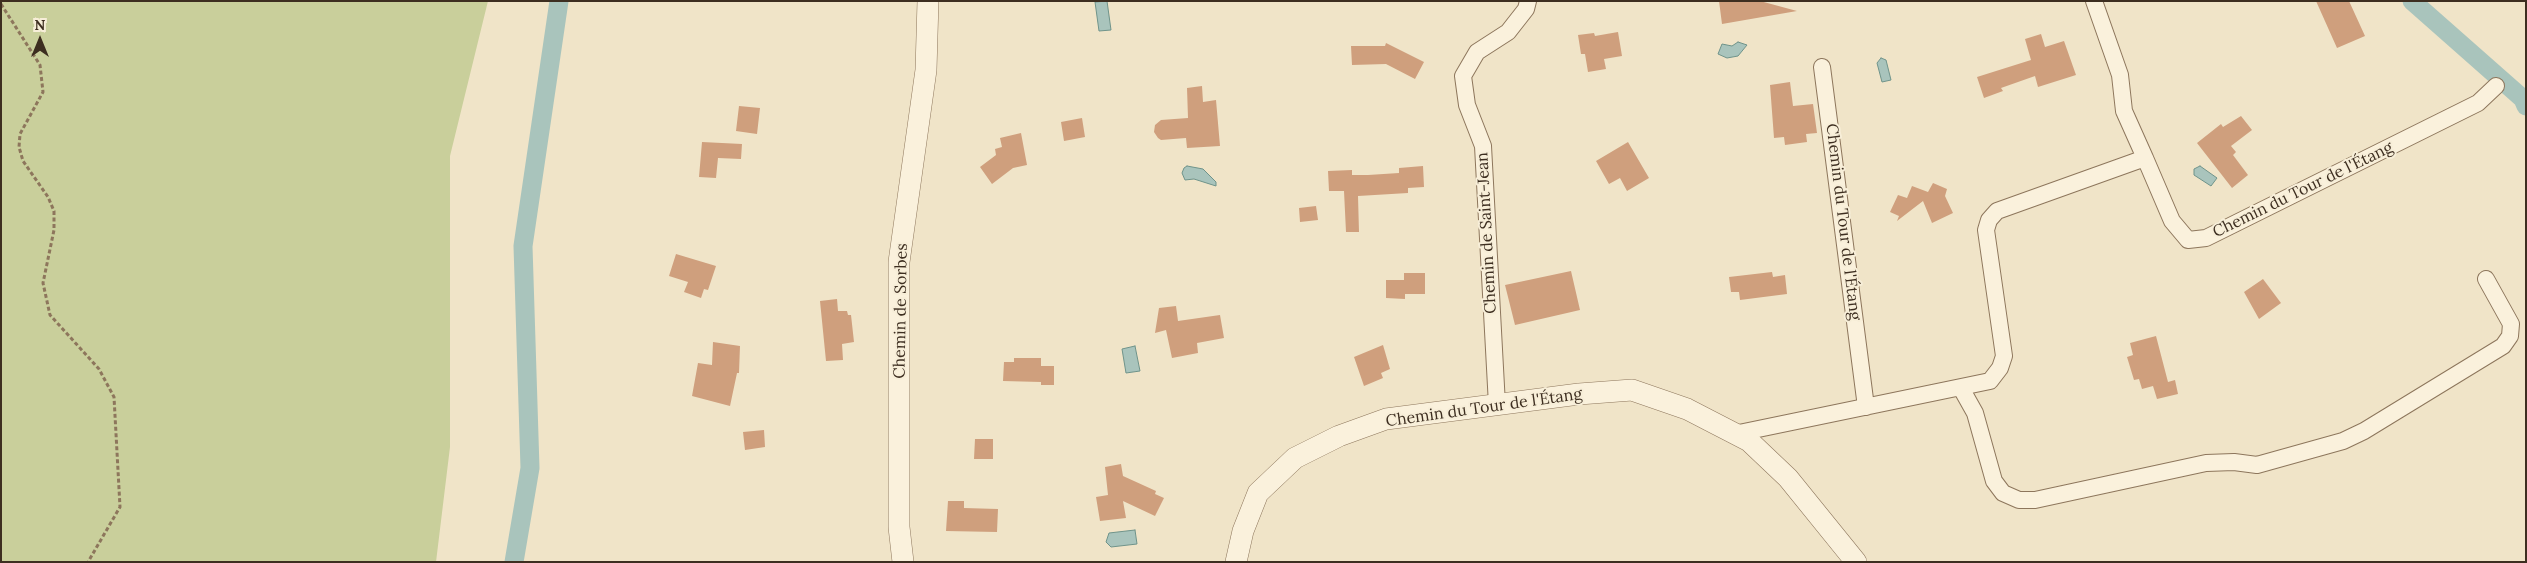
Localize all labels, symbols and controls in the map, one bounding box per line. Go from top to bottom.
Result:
north arrow [15,15,65,65]
text: N [35,16,45,34]
street label: Chemin du Tour de l'Étang [1821,123,1865,321]
street label: Chemin du Tour de l'Étang [2210,138,2396,242]
street label: Chemin de Saint-Jean [1473,152,1501,314]
street label: Chemin de Sorbes [890,243,912,379]
street label: Chemin du Tour de l'Étang [1385,385,1583,431]

